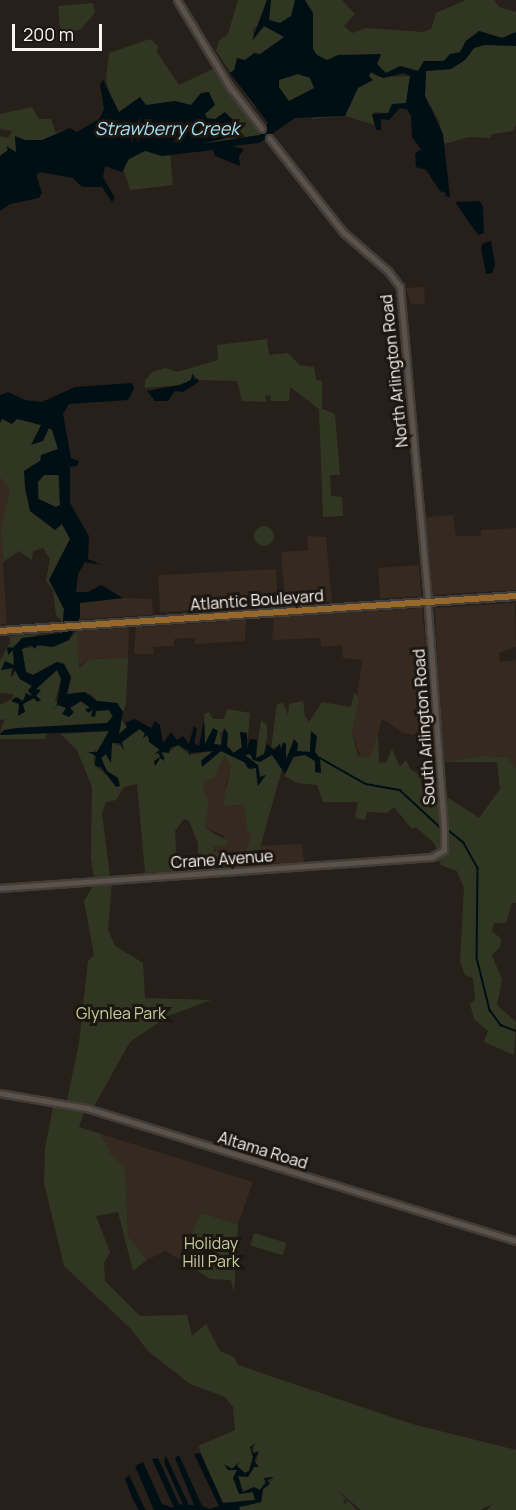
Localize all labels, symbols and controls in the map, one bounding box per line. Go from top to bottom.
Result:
scale bar [15,12,105,50]
text: 200 m [23,22,74,46]
water label: Strawberry Creek [95,117,239,139]
street label: North Arlington Road [376,294,412,448]
street label: Atlantic Boulevard [190,586,324,614]
street label: South Arlington Road [409,648,439,806]
street label: Crane Avenue [170,846,274,872]
park label: Glynlea Park [76,1003,166,1023]
street label: Altama Road [216,1127,310,1173]
park label: Holiday Hill Park [182,1233,240,1271]

